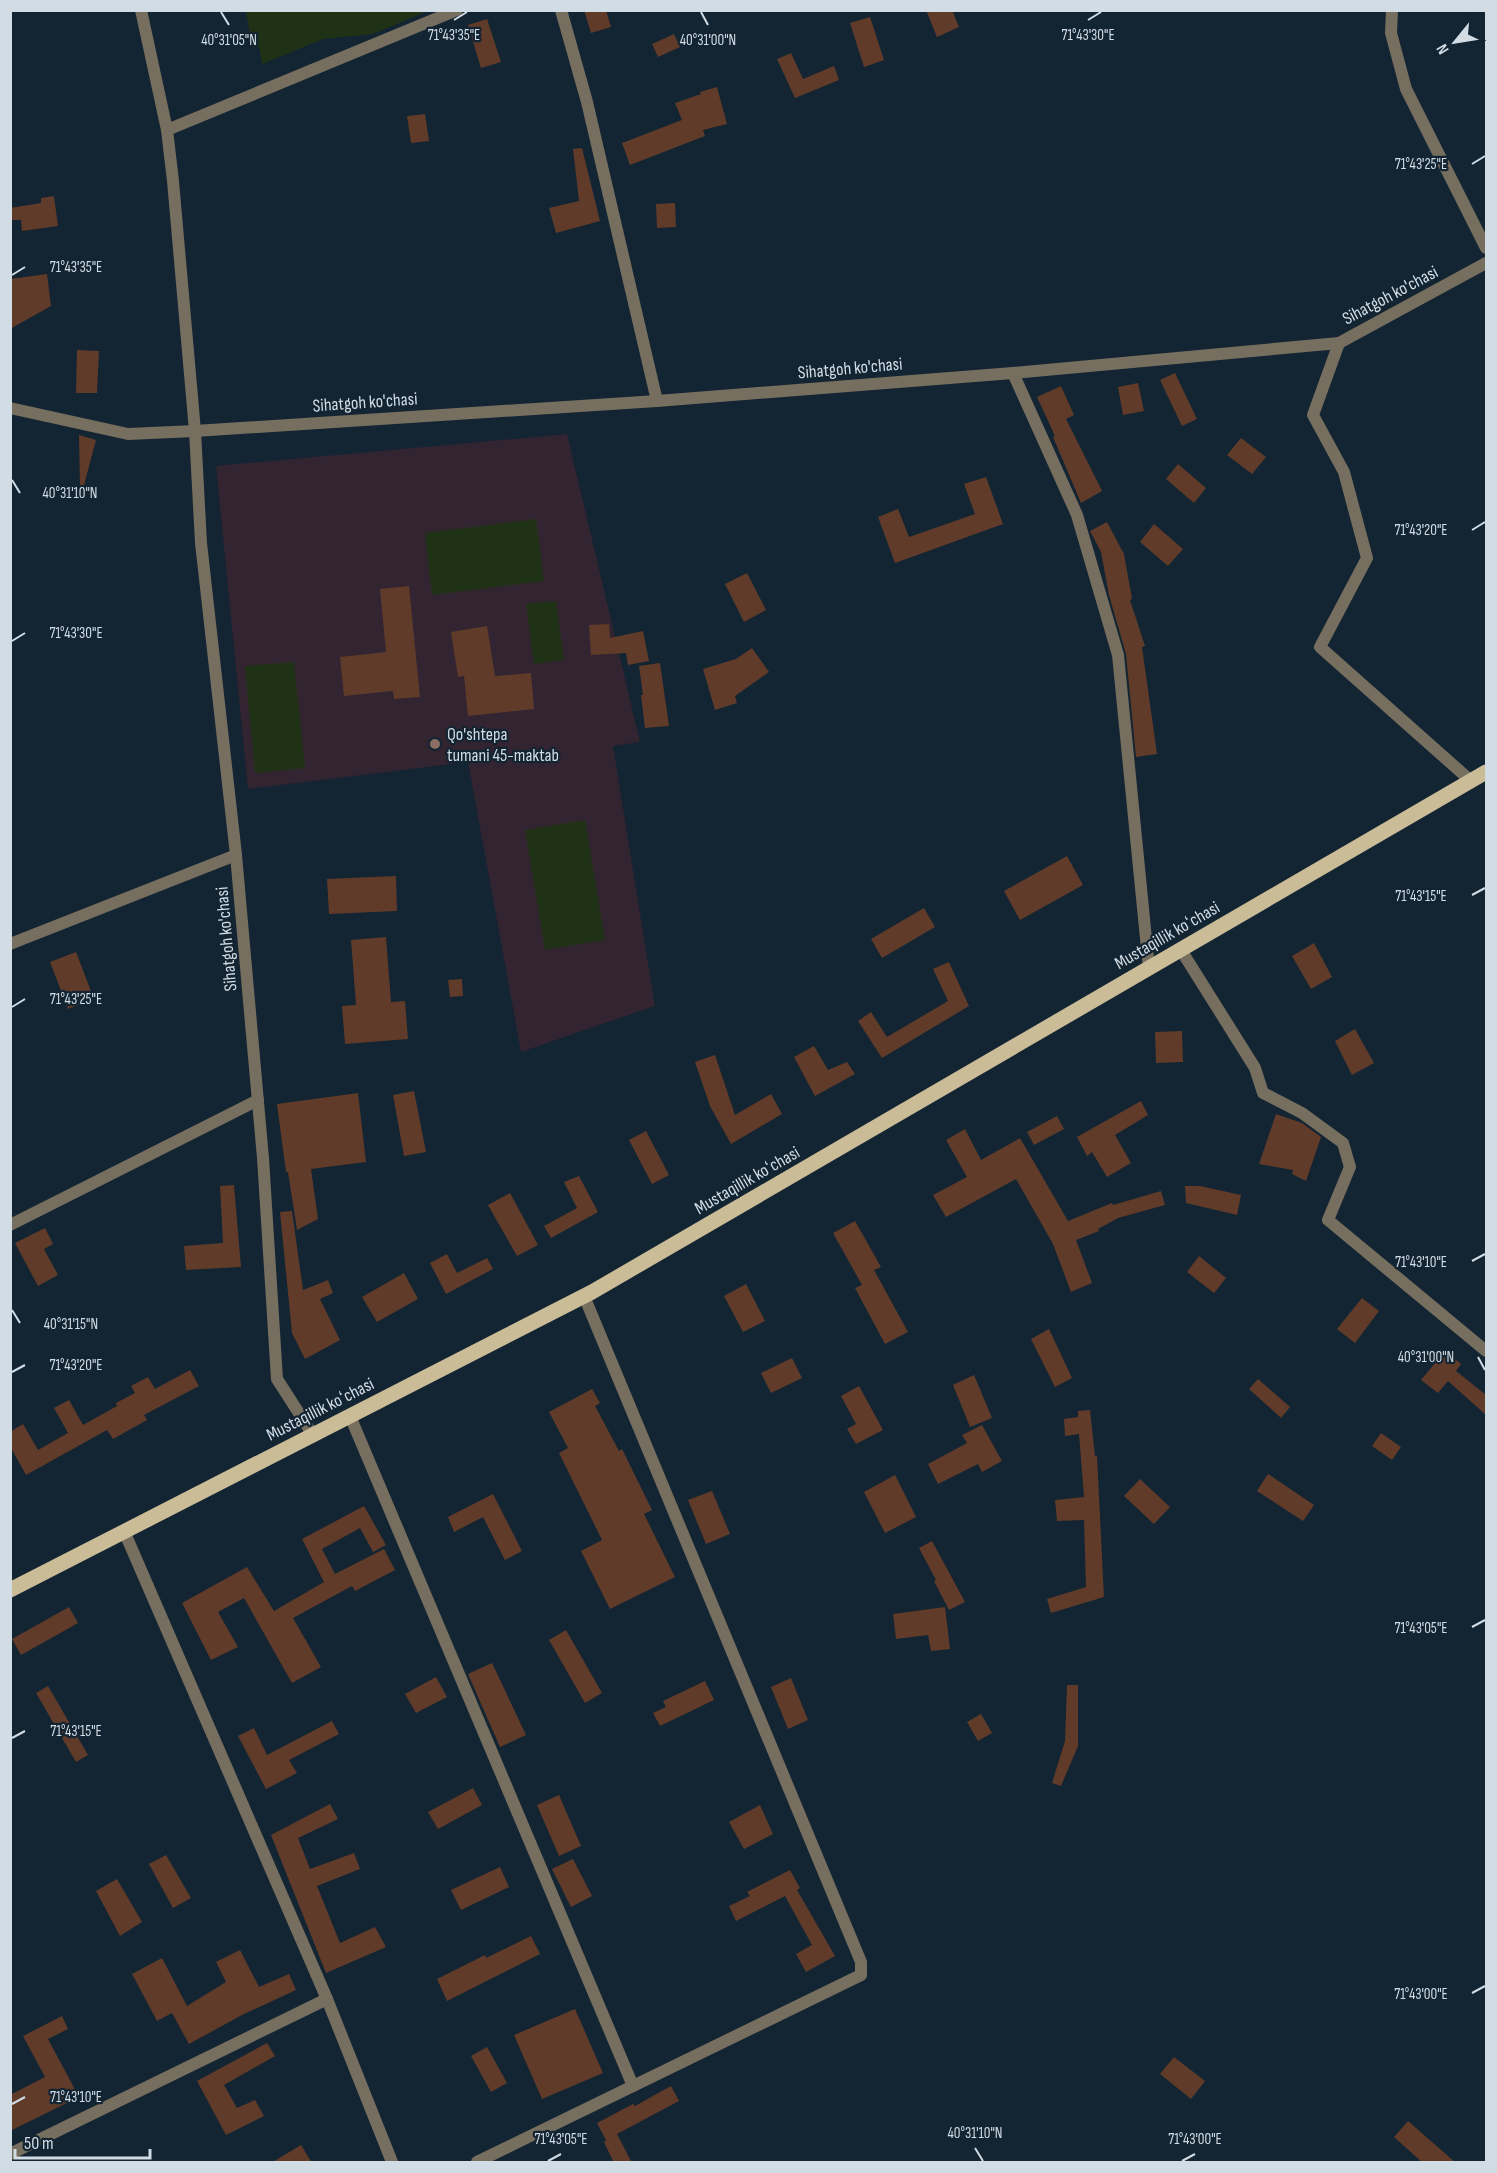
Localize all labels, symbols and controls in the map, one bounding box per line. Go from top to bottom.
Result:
north arrow [1425,12,1485,72]
text: 71°43'35"E [428,26,480,45]
text: 71°43'30"E [1061,26,1115,45]
text: 40°31'05"N [201,31,257,50]
text: 40°31'00"N [680,31,736,50]
text: N [1433,40,1454,57]
text: 71°43'25"E [1395,155,1447,174]
text: 71°43'35"E [50,258,102,277]
street label: Sihatgoh ko'chasi [1339,262,1441,329]
street label: Sihatgoh ko'chasi [797,353,903,384]
street label: Sihatgoh ko'chasi [312,388,418,417]
text: 40°31'10"N [43,484,97,503]
text: 71°43'20"E [1394,521,1448,540]
text: 71°43'30"E [49,624,103,643]
place label: Qo'shtepa tumani 45-maktab [447,724,559,766]
marker: Qo'shtepa tumani 45-maktab [428,737,442,751]
street label: Sihatgoh ko'chasi [211,886,242,992]
text: 71°43'15"E [1395,887,1447,906]
street label: Mustaqillik koʻchasi [1111,897,1223,974]
text: 71°43'25"E [50,990,102,1009]
street label: Mustaqillik koʻchasi [691,1142,803,1219]
text: 71°43'10"E [1395,1253,1447,1272]
text: 40°31'15"N [44,1315,98,1334]
text: 40°31'00"N [1398,1348,1454,1367]
text: 71°43'20"E [49,1356,103,1375]
street label: Mustaqillik koʻchasi [263,1373,377,1446]
text: 71°43'05"E [1395,1619,1447,1638]
text: 71°43'15"E [50,1722,102,1741]
text: 71°43'00"E [1394,1985,1448,2004]
text: 71°43'10"E [50,2088,102,2107]
scale bar [15,2122,150,2160]
text: 40°31'10"N [948,2124,1002,2143]
text: 71°43'05"E [535,2130,587,2149]
text: 71°43'00"E [1168,2130,1222,2149]
text: 50 m [24,2133,54,2154]

